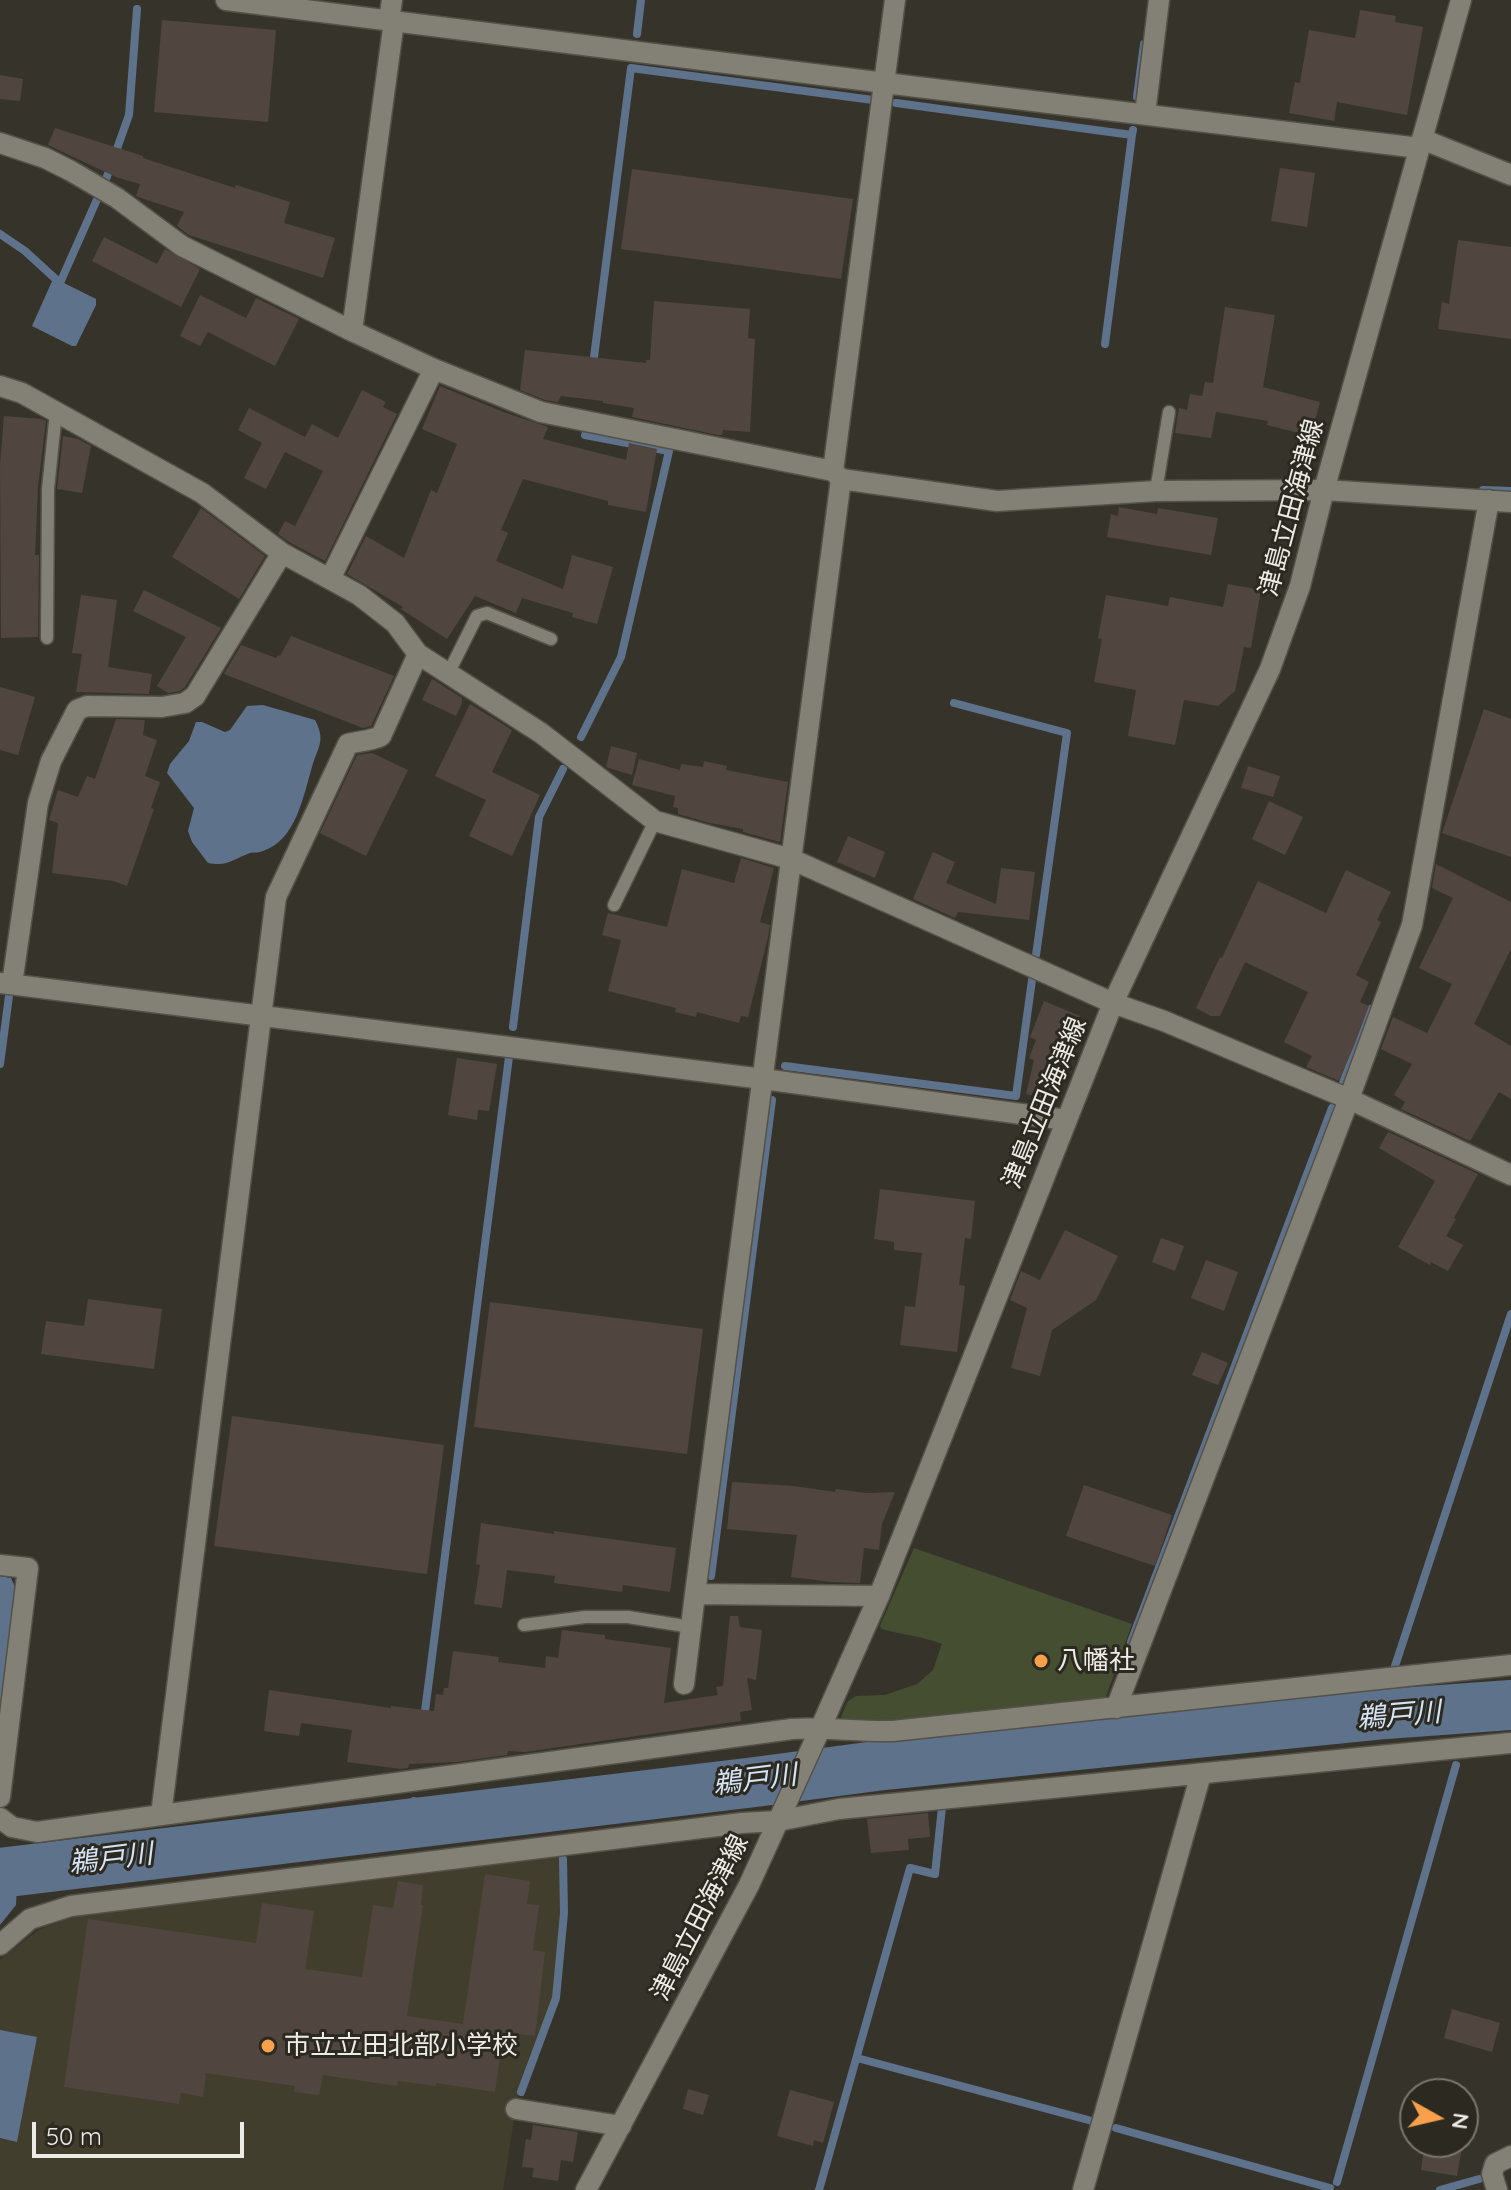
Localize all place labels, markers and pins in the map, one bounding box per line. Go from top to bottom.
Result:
place label: 八幡社 [1057,1645,1135,1677]
marker: 八幡社 [1032,1652,1050,1670]
place label: 市立立田北部小学校 [284,2030,518,2062]
marker: 市立立田北部小学校 [259,2037,277,2055]

